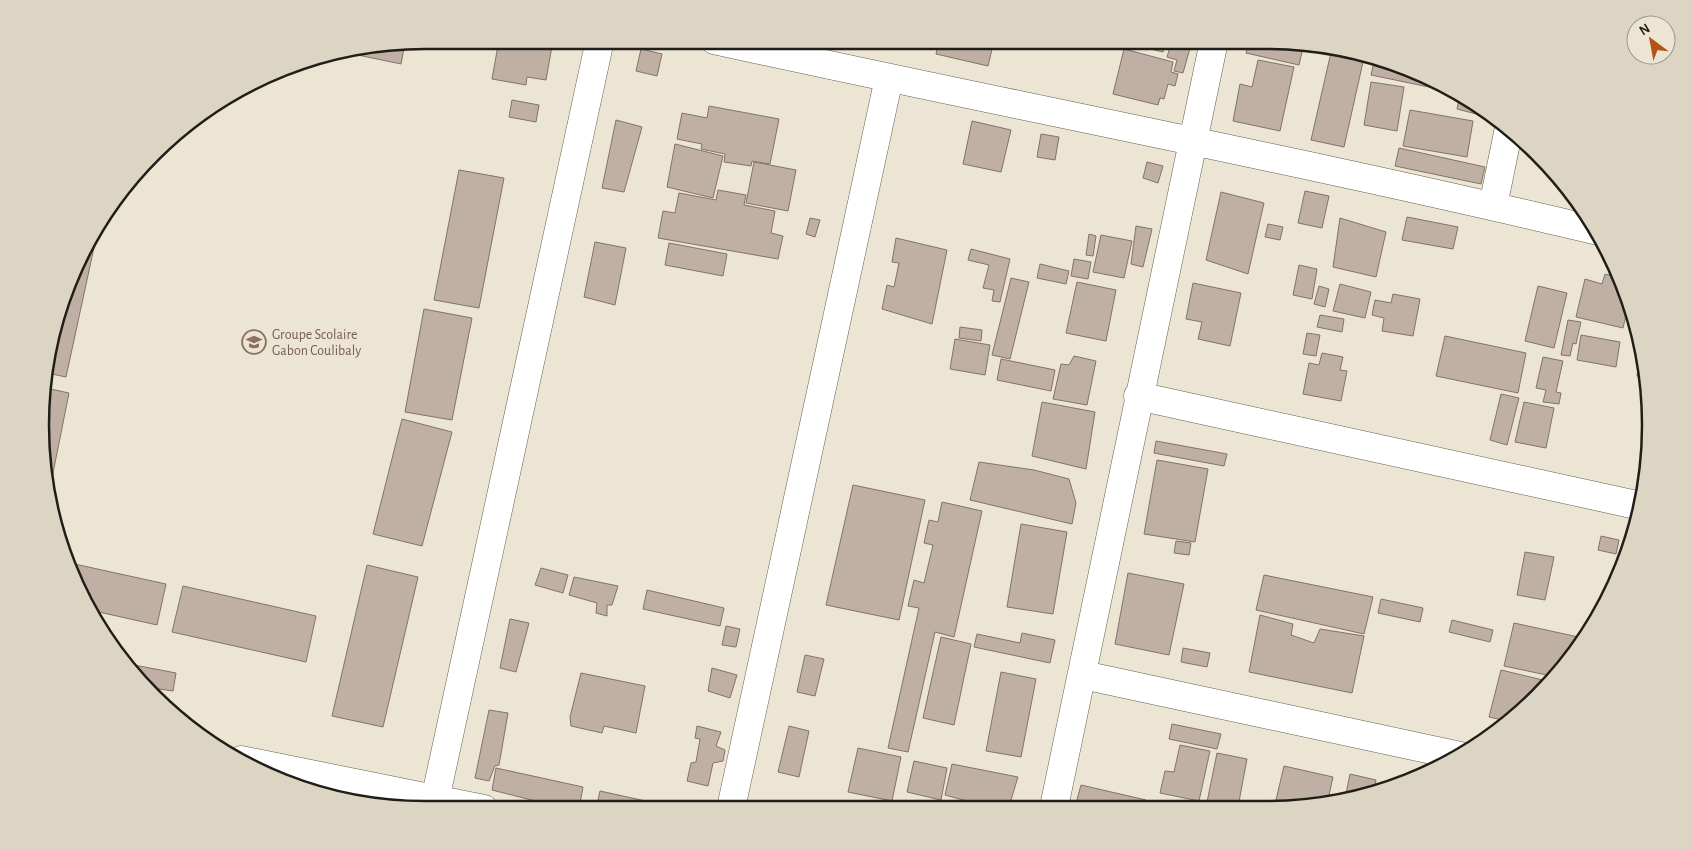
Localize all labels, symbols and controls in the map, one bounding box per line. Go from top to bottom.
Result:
north arrow [1626,15,1676,65]
text: N [1637,21,1652,38]
place label: Groupe Scolaire Gabon Coulibaly [272,328,361,358]
school or university icon: Groupe Scolaire Gabon Coulibaly [241,329,267,355]

